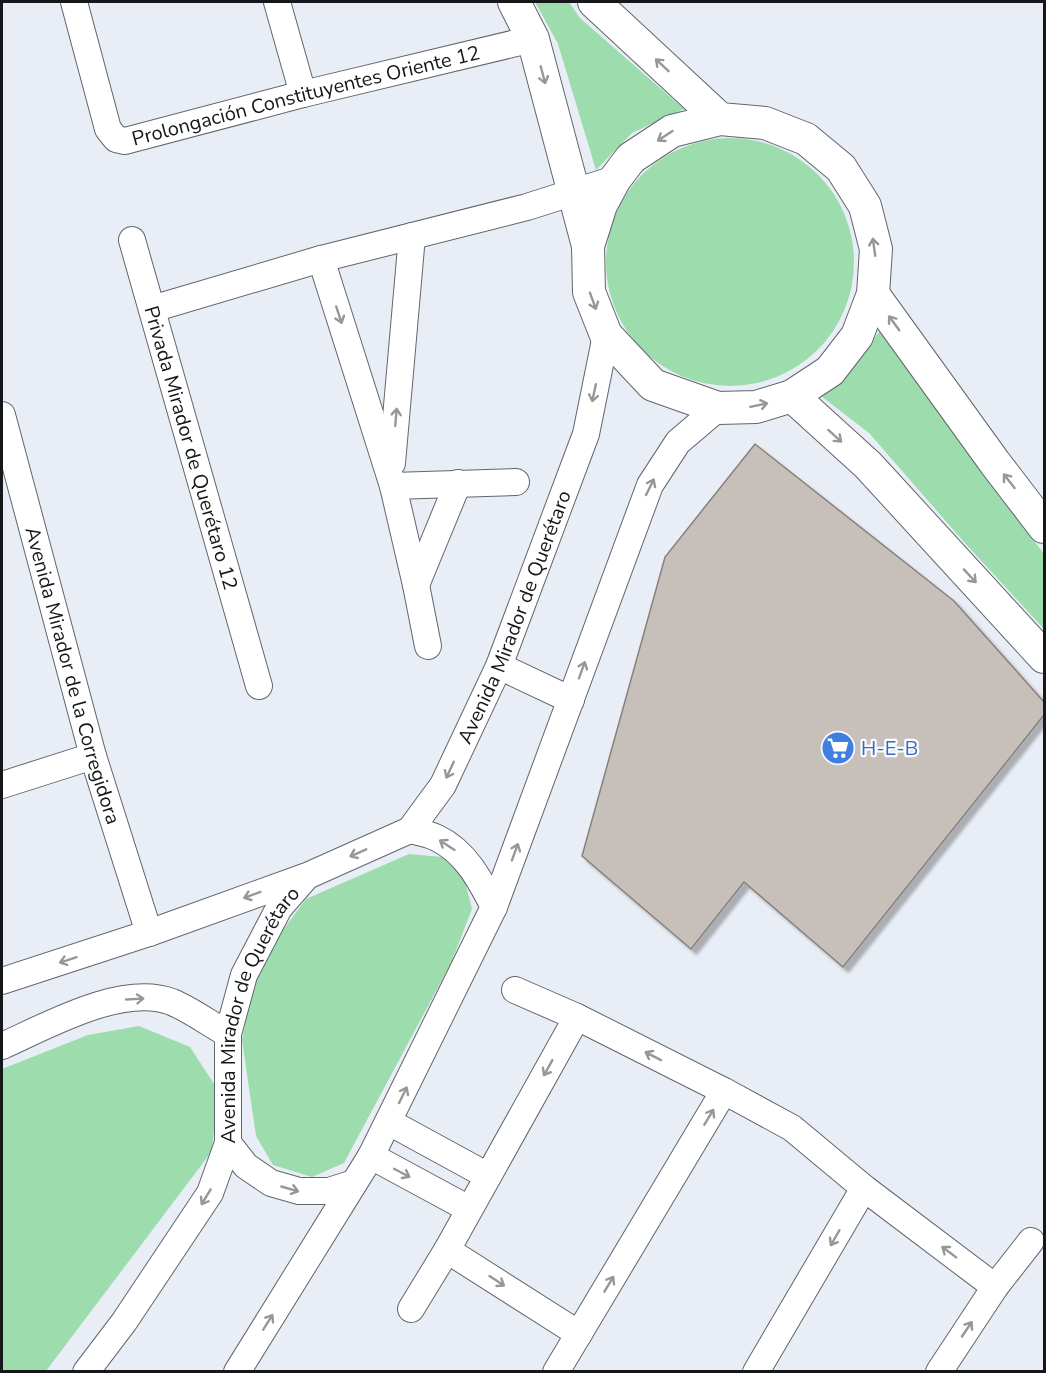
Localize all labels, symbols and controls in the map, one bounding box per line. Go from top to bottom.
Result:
street label: Prolongación Constituyentes Oriente 12 [129,39,483,153]
one-way arrow [655,58,670,72]
one-way arrow [538,65,549,84]
one-way arrow [657,130,674,142]
one-way arrow [869,238,880,257]
one-way arrow [588,291,599,310]
street label: Privada Mirador de Querétaro 12 [137,303,244,593]
one-way arrow [334,305,345,324]
one-way arrow [888,315,900,331]
one-way arrow [588,382,599,402]
one-way arrow [749,399,769,410]
one-way arrow [391,408,402,428]
one-way arrow [827,428,842,442]
one-way arrow [1002,473,1015,489]
one-way arrow [645,478,657,496]
street label: Avenida Mirador de Querétaro [451,487,578,748]
street label: Avenida Mirador de la Corregidora [18,524,127,828]
one-way arrow [963,568,977,583]
one-way arrow [578,661,589,679]
supermarket icon: H-E-B [820,730,856,766]
place label: H-E-B [861,735,918,762]
one-way arrow [444,761,456,779]
one-way arrow [439,838,456,850]
one-way arrow [510,843,521,862]
one-way arrow [350,847,368,859]
street label: Avenida Mirador de Querétaro [215,881,306,1143]
one-way arrow [243,891,262,902]
one-way arrow [59,955,78,966]
one-way arrow [124,993,144,1004]
one-way arrow [645,1049,663,1061]
one-way arrow [542,1059,554,1076]
one-way arrow [397,1086,409,1104]
one-way arrow [703,1109,715,1126]
one-way arrow [393,1168,411,1179]
one-way arrow [280,1183,299,1195]
one-way arrow [200,1188,212,1205]
one-way arrow [828,1229,840,1246]
one-way arrow [941,1245,957,1258]
one-way arrow [488,1275,505,1288]
one-way arrow [603,1276,615,1293]
one-way arrow [262,1314,274,1331]
one-way arrow [962,1321,974,1338]

